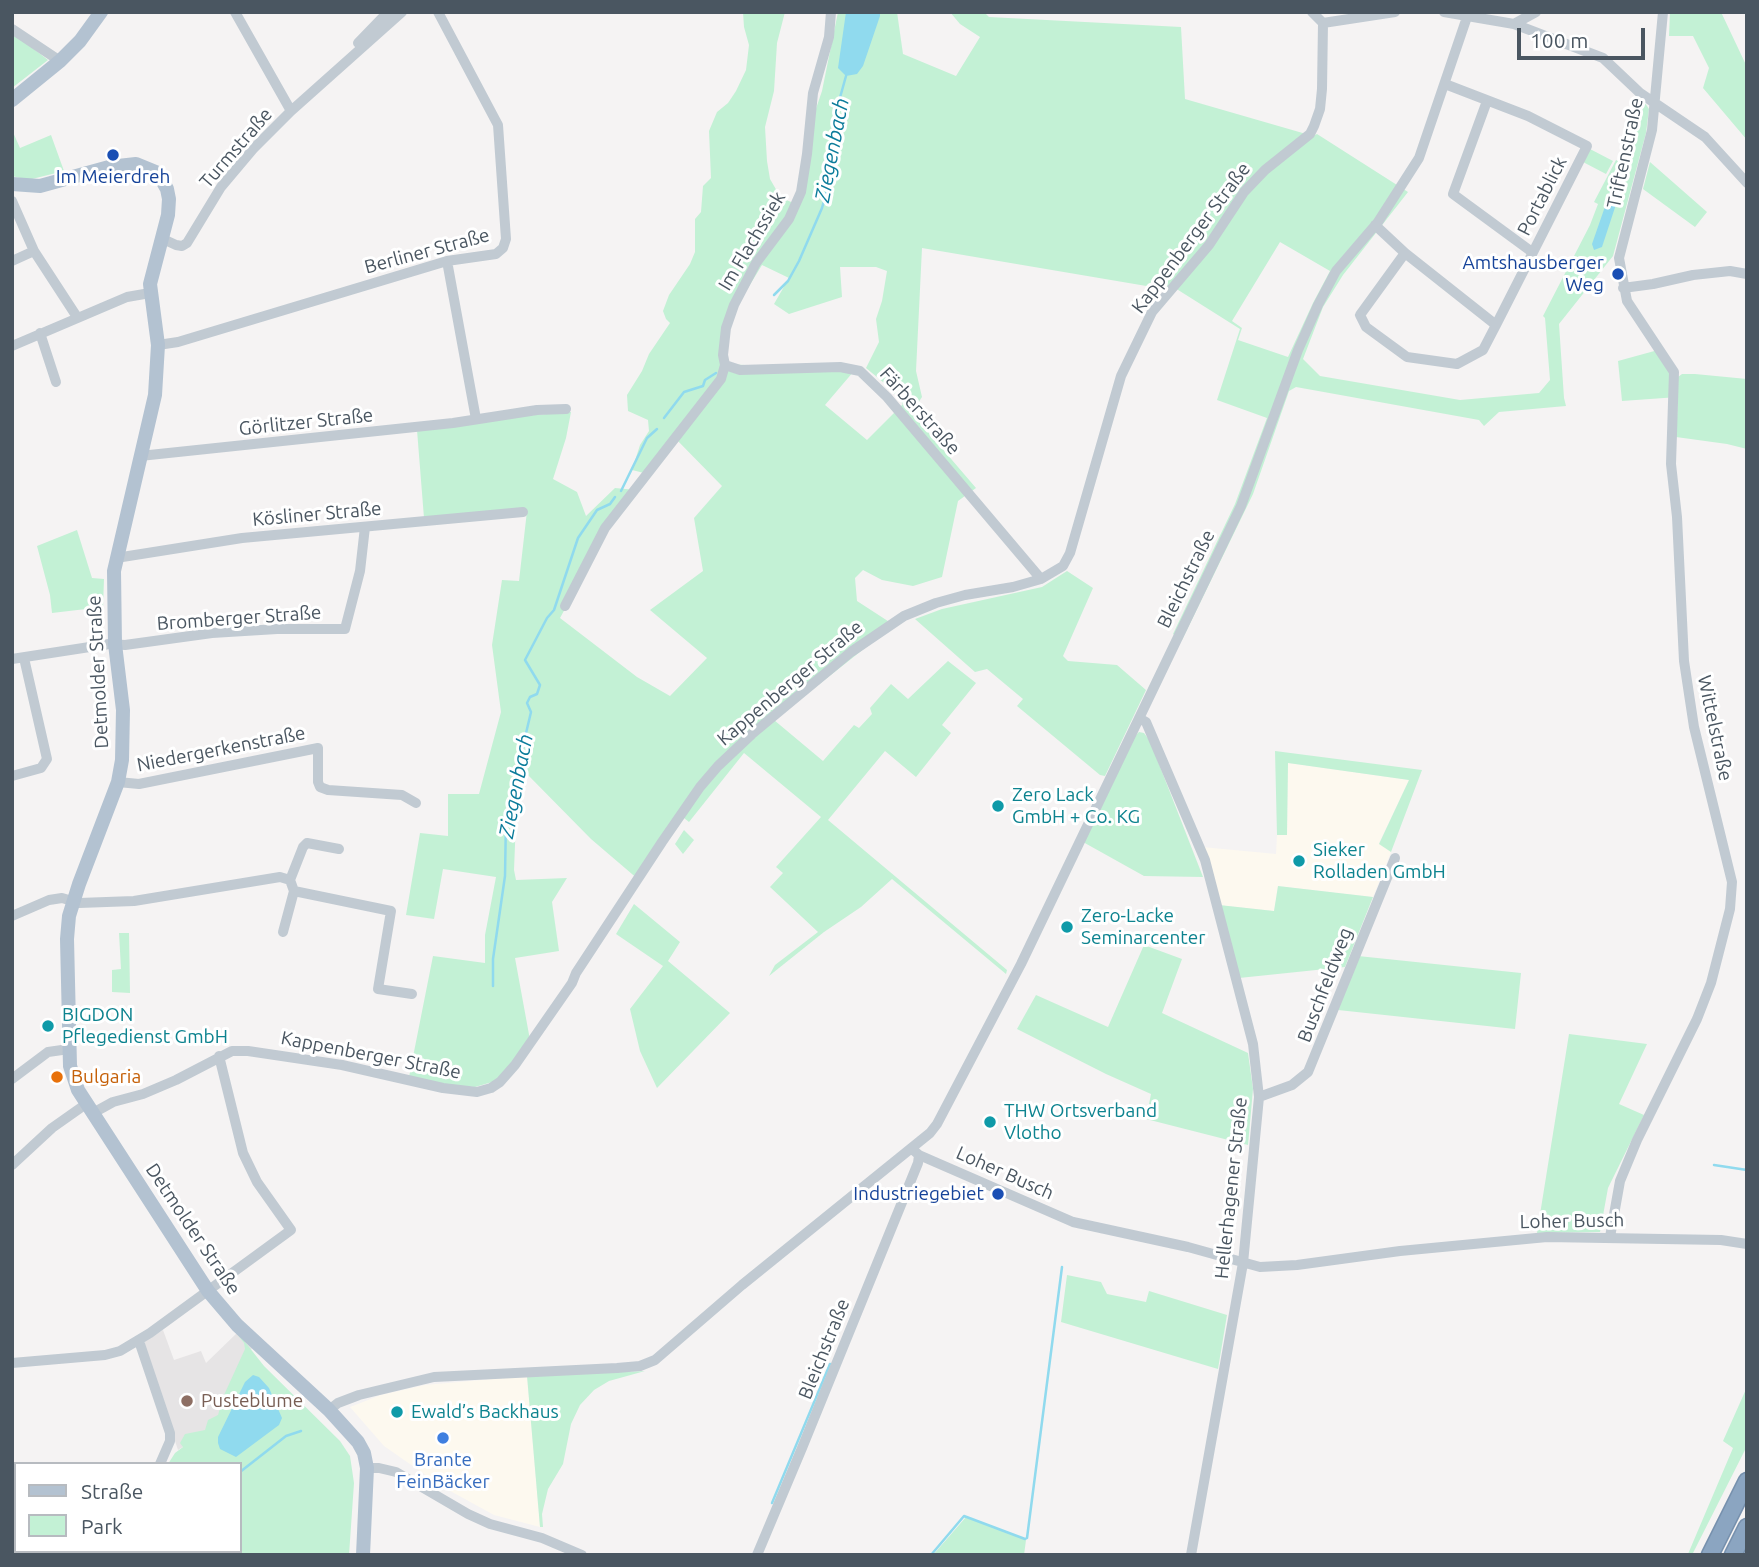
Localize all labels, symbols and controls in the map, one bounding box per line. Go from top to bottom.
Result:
scale bar [1521,14,1649,58]
text: 100 m [1530,28,1588,52]
water label: Ziegenbach [810,96,854,204]
street label: Triftenstraße [1602,96,1648,210]
street label: Turmstraße [195,103,277,193]
marker: Im Meierdreh [105,147,121,163]
street label: Portablick [1512,153,1572,239]
street label: Kappenberger Straße [1127,158,1255,318]
place label: Im Meierdreh [56,166,170,188]
street label: Im Flachssiek [714,187,790,295]
street label: Berliner Straße [362,223,492,279]
place label: Amtshausberger Weg [1462,252,1604,296]
marker: Amtshausberger Weg [1610,266,1626,282]
street label: Färberstraße [875,363,965,459]
street label: Görlitzer Straße [238,404,374,440]
street label: Kösliner Straße [252,497,382,531]
street label: Bleichstraße [1152,526,1220,632]
street label: Detmolder Straße [83,595,113,749]
street label: Bromberger Straße [156,601,322,635]
street label: Kappenberger Straße [713,615,867,751]
street label: Wittelstraße [1693,673,1737,783]
street label: Niedergerkenstraße [135,721,307,777]
water label: Ziegenbach [494,732,538,840]
place label: Zero Lack GmbH + Co. KG [1012,784,1140,828]
marker: Zero Lack GmbH + Co. KG [990,798,1006,814]
place label: Sieker Rolladen GmbH [1313,839,1446,883]
marker: Sieker Rolladen GmbH [1291,853,1307,869]
place label: Zero-Lacke Seminarcenter [1081,905,1205,949]
marker: Zero-Lacke Seminarcenter [1059,919,1075,935]
street label: Buschfeldweg [1293,925,1357,1045]
place label: BIGDON Pflegedienst GmbH [62,1004,228,1048]
marker: BIGDON Pflegedienst GmbH [40,1018,56,1034]
street label: Kappenberger Straße [279,1026,463,1084]
place label: Bulgaria [71,1066,141,1088]
marker: Bulgaria [49,1069,65,1085]
street label: Hellerhagener Straße [1210,1096,1252,1280]
place label: THW Ortsverband Vlotho [1004,1100,1157,1144]
marker: THW Ortsverband Vlotho [982,1114,998,1130]
street label: Loher Busch [953,1141,1057,1205]
street label: Detmolder Straße [141,1159,245,1299]
place label: Industriegebiet [853,1183,984,1205]
marker: Industriegebiet [990,1186,1006,1202]
street label: Loher Busch [1520,1209,1624,1233]
street label: Bleichstraße [793,1295,855,1403]
place label: Pusteblume [201,1390,303,1412]
marker: Pusteblume [179,1393,195,1409]
place label: Ewald’s Backhaus [411,1401,559,1423]
marker: Ewald’s Backhaus [389,1404,405,1420]
marker: Brante FeinBäcker [435,1430,451,1446]
place label: Brante FeinBäcker [396,1449,490,1493]
legend [14,1462,242,1553]
text: Straße [81,1479,143,1503]
text: Park [81,1514,123,1538]

